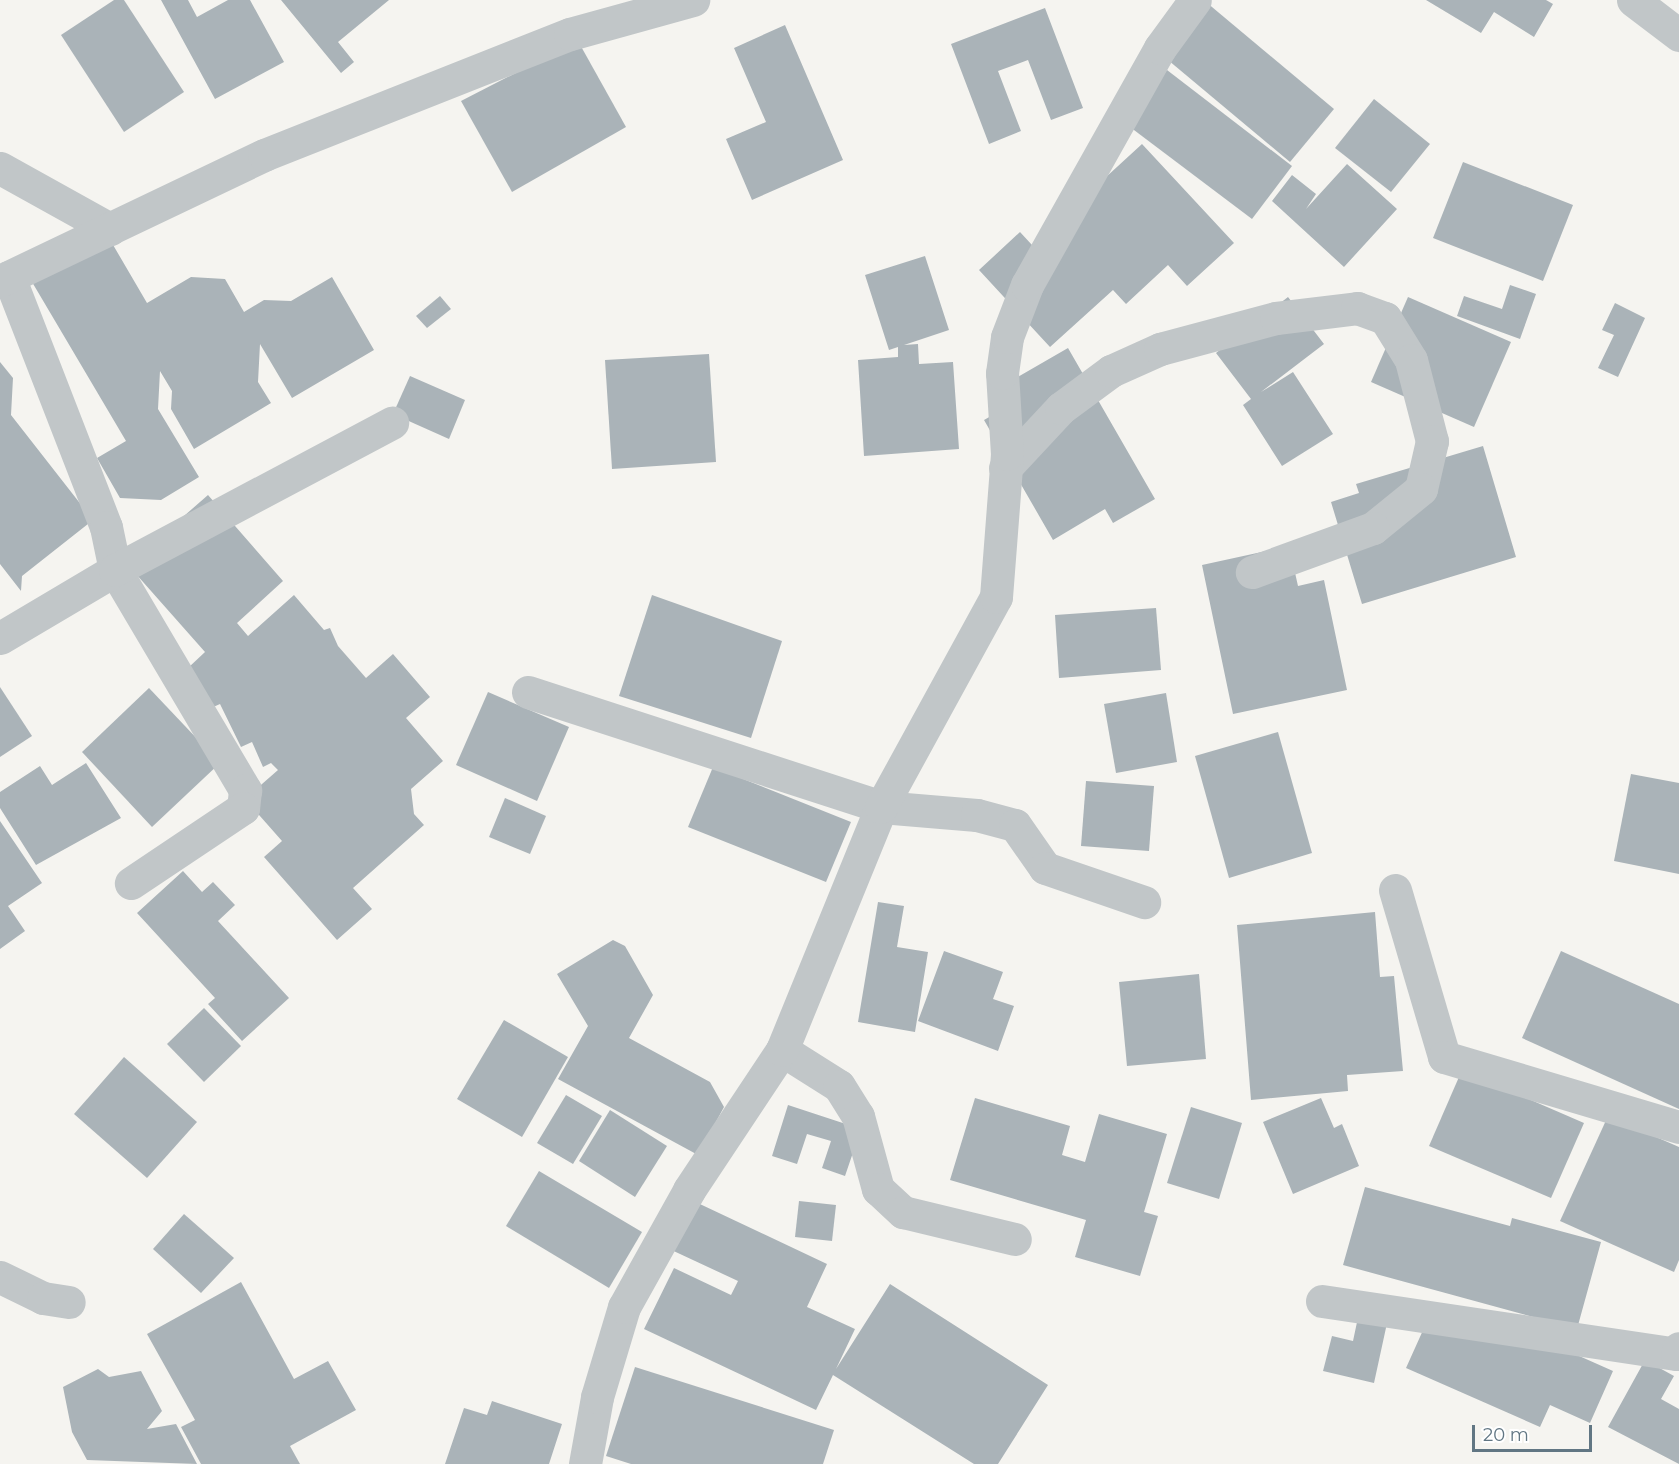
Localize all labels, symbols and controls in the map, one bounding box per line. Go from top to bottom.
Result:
scale bar [1475,1413,1595,1451]
text: 20 m [1483,1424,1529,1446]

